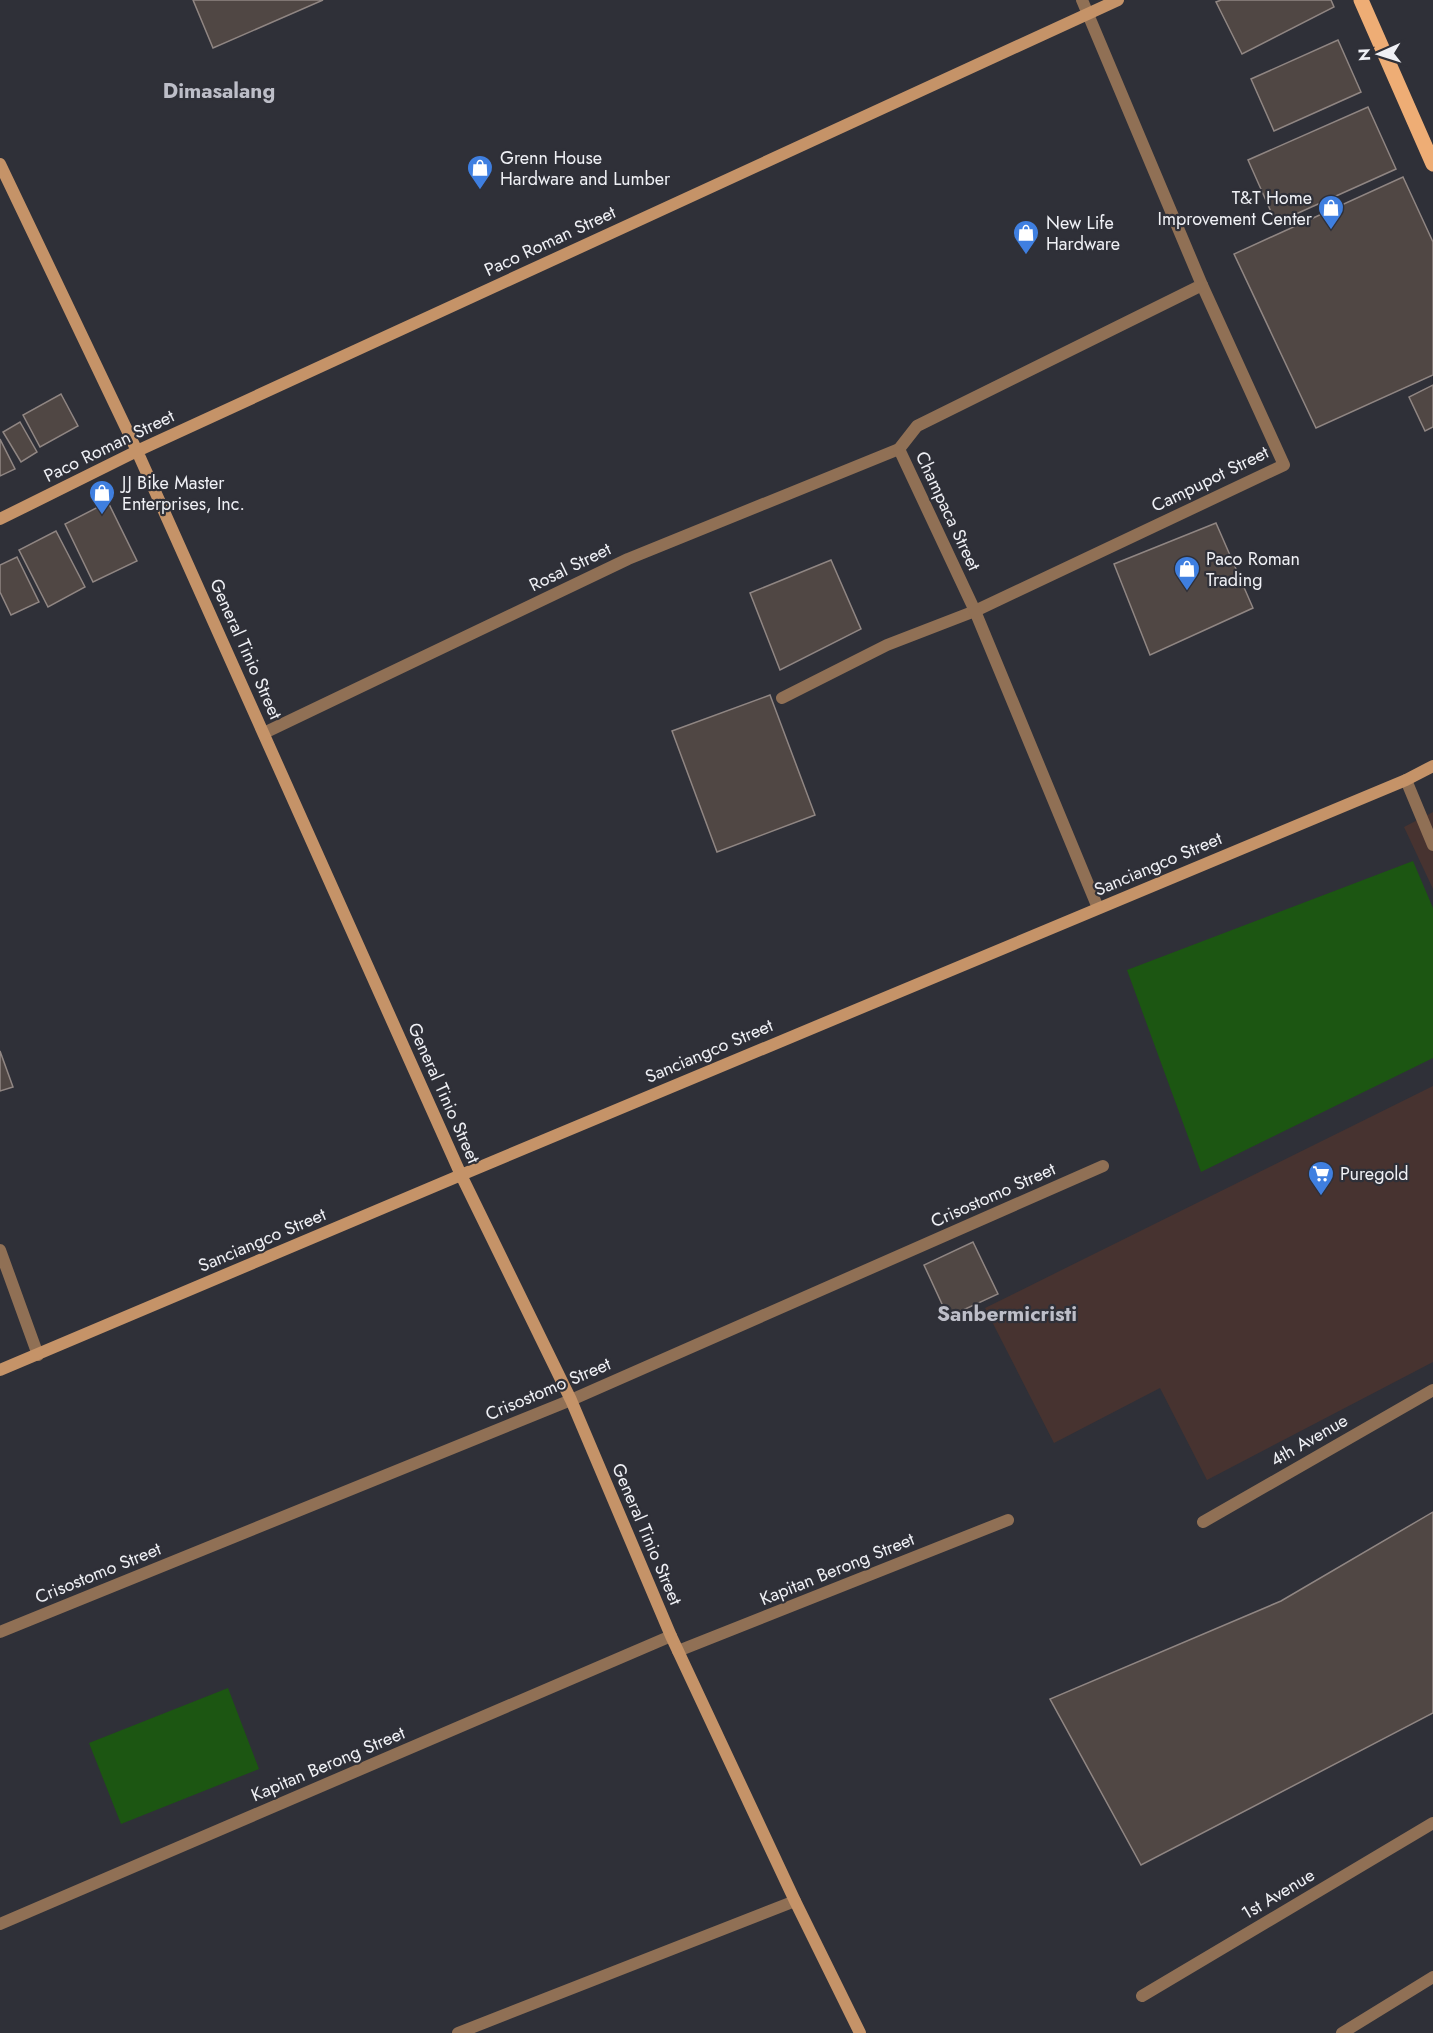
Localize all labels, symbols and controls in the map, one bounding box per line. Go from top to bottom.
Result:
north arrow [1349,24,1409,84]
text: N [1353,48,1376,62]
district label: Dimasalang [163,76,275,106]
place label: Grenn House Hardware and Lumber [500,145,671,192]
shop icon: Grenn House Hardware and Lumber [465,153,495,191]
place label: T&T Home Improvement Center [1158,185,1313,232]
shop icon: T&T Home Improvement Center [1316,193,1346,231]
street label: Paco Roman Street [480,199,621,283]
place label: New Life Hardware [1046,210,1120,257]
shop icon: New Life Hardware [1011,218,1041,256]
street label: Paco Roman Street [39,403,179,489]
street label: Campupot Street [1147,439,1274,519]
street label: Champaca Street [909,447,987,576]
place label: JJ Bike Master Enterprises, Inc. [120,470,245,517]
shop icon: JJ Bike Master Enterprises, Inc. [87,478,117,516]
street label: Rosal Street [525,536,616,598]
place label: Paco Roman Trading [1206,546,1300,593]
shop icon: Paco Roman Trading [1172,554,1202,592]
street label: General Tinio Street [203,574,289,724]
street label: Sanciangco Street [1090,825,1226,903]
street label: Sanciangco Street [641,1012,777,1090]
street label: General Tinio Street [401,1018,487,1168]
street label: Crisostomo Street [927,1156,1060,1234]
supermarket icon: Puregold [1306,1159,1336,1197]
place label: Puregold [1340,1161,1409,1187]
street label: Sanciangco Street [194,1201,330,1279]
district label: Sanbermicristi [937,1299,1077,1329]
street label: Crisostomo Street [481,1351,615,1427]
street label: 4th Avenue [1265,1407,1353,1473]
street label: General Tinio Street [605,1459,689,1610]
street label: Kapitan Berong Street [756,1526,919,1612]
street label: Crisostomo Street [31,1536,166,1610]
street label: Kapitan Berong Street [247,1720,410,1808]
street label: 1st Avenue [1237,1862,1319,1926]

